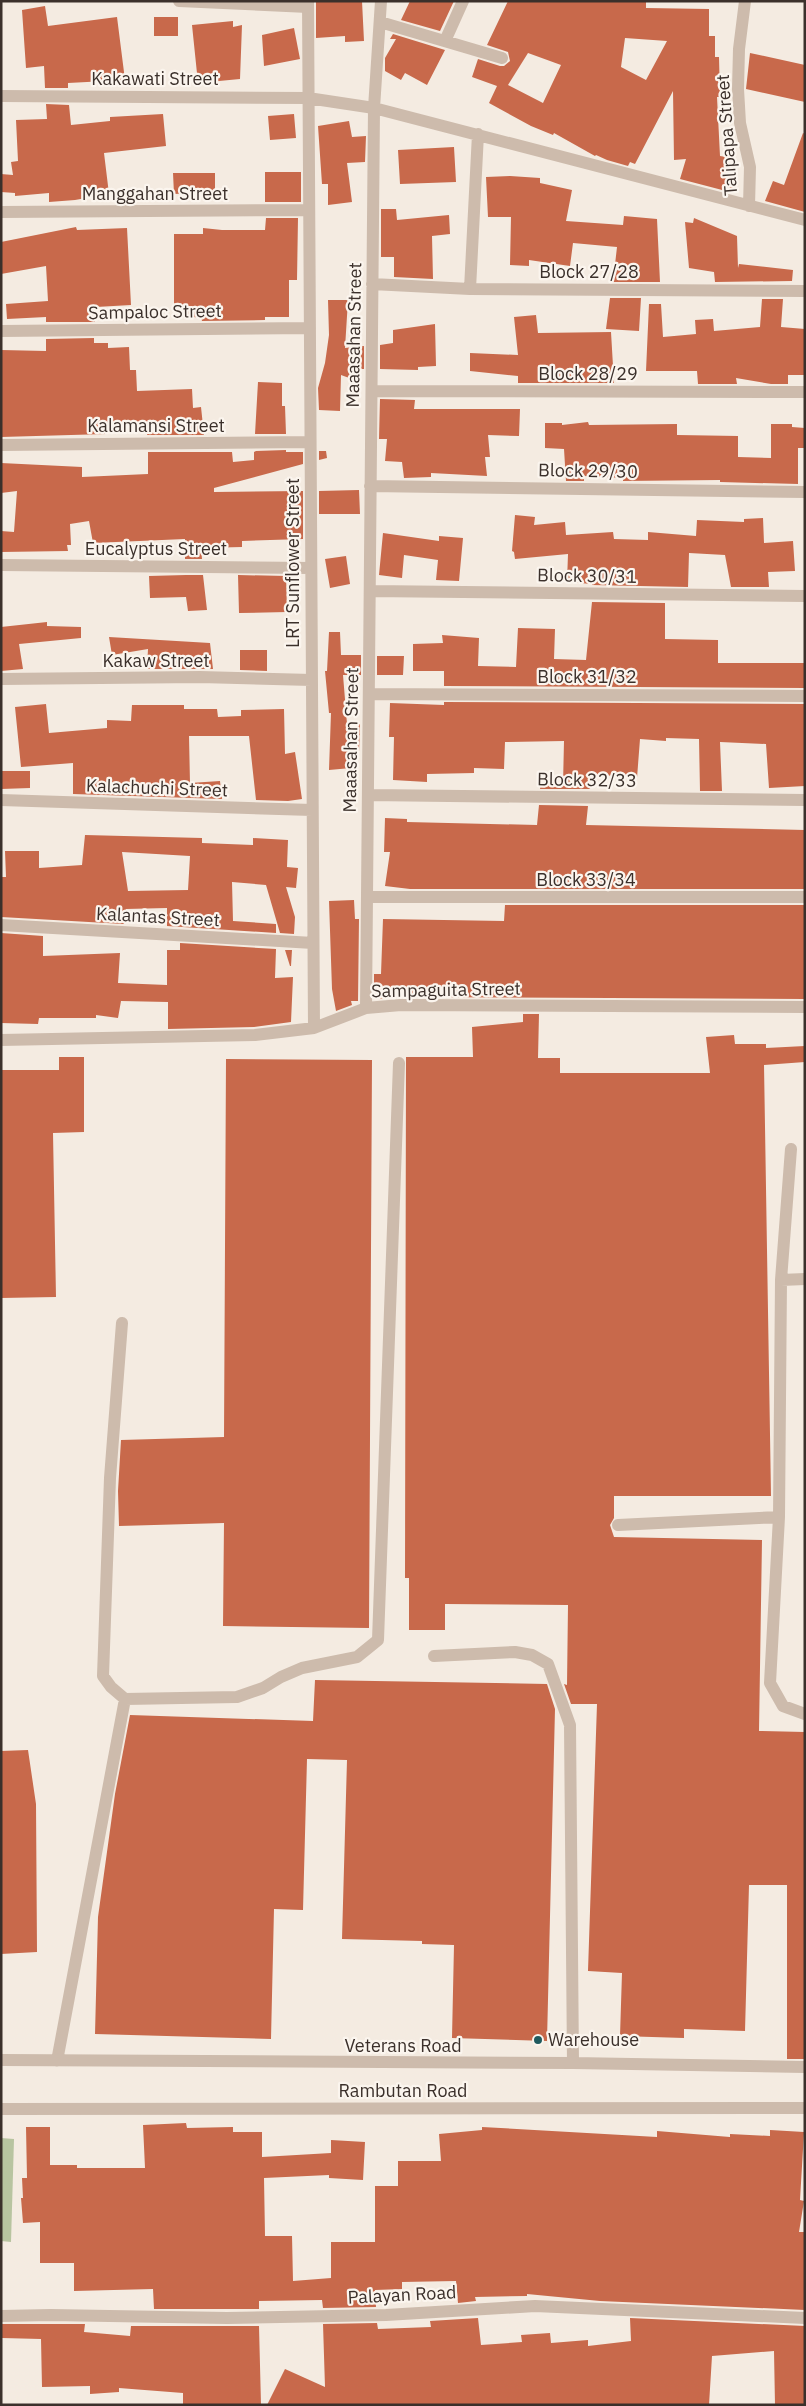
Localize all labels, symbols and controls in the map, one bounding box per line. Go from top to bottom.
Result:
street label: Kakawati Street [91,67,219,90]
street label: Talipapa Street [711,73,742,197]
street label: Manggahan Street [82,182,228,205]
street label: Block 27/28 [539,260,639,283]
street label: Maaasahan Street [341,262,366,408]
street label: Sampaloc Street [88,299,222,324]
street label: Block 28/29 [538,362,638,385]
street label: Kalamansi Street [87,414,225,437]
street label: Block 29/30 [538,458,638,483]
street label: LRT Sunflower Street [281,478,304,648]
street label: Eucalyptus Street [85,537,227,560]
street label: Block 30/31 [537,563,637,588]
street label: Kakaw Street [102,649,210,672]
street label: Block 31/32 [537,665,637,688]
street label: Maaasahan Street [338,667,363,813]
street label: Block 32/33 [537,767,637,792]
street label: Kalachuchi Street [86,774,228,801]
street label: Block 33/34 [536,868,636,891]
street label: Kalantas Street [96,902,220,931]
street label: Sampaguita Street [371,977,521,1002]
place label: Warehouse [548,2028,639,2051]
street label: Veterans Road [344,2034,462,2057]
marker: Warehouse [532,2034,544,2046]
street label: Rambutan Road [338,2079,468,2102]
street label: Palayan Road [347,2280,457,2309]

